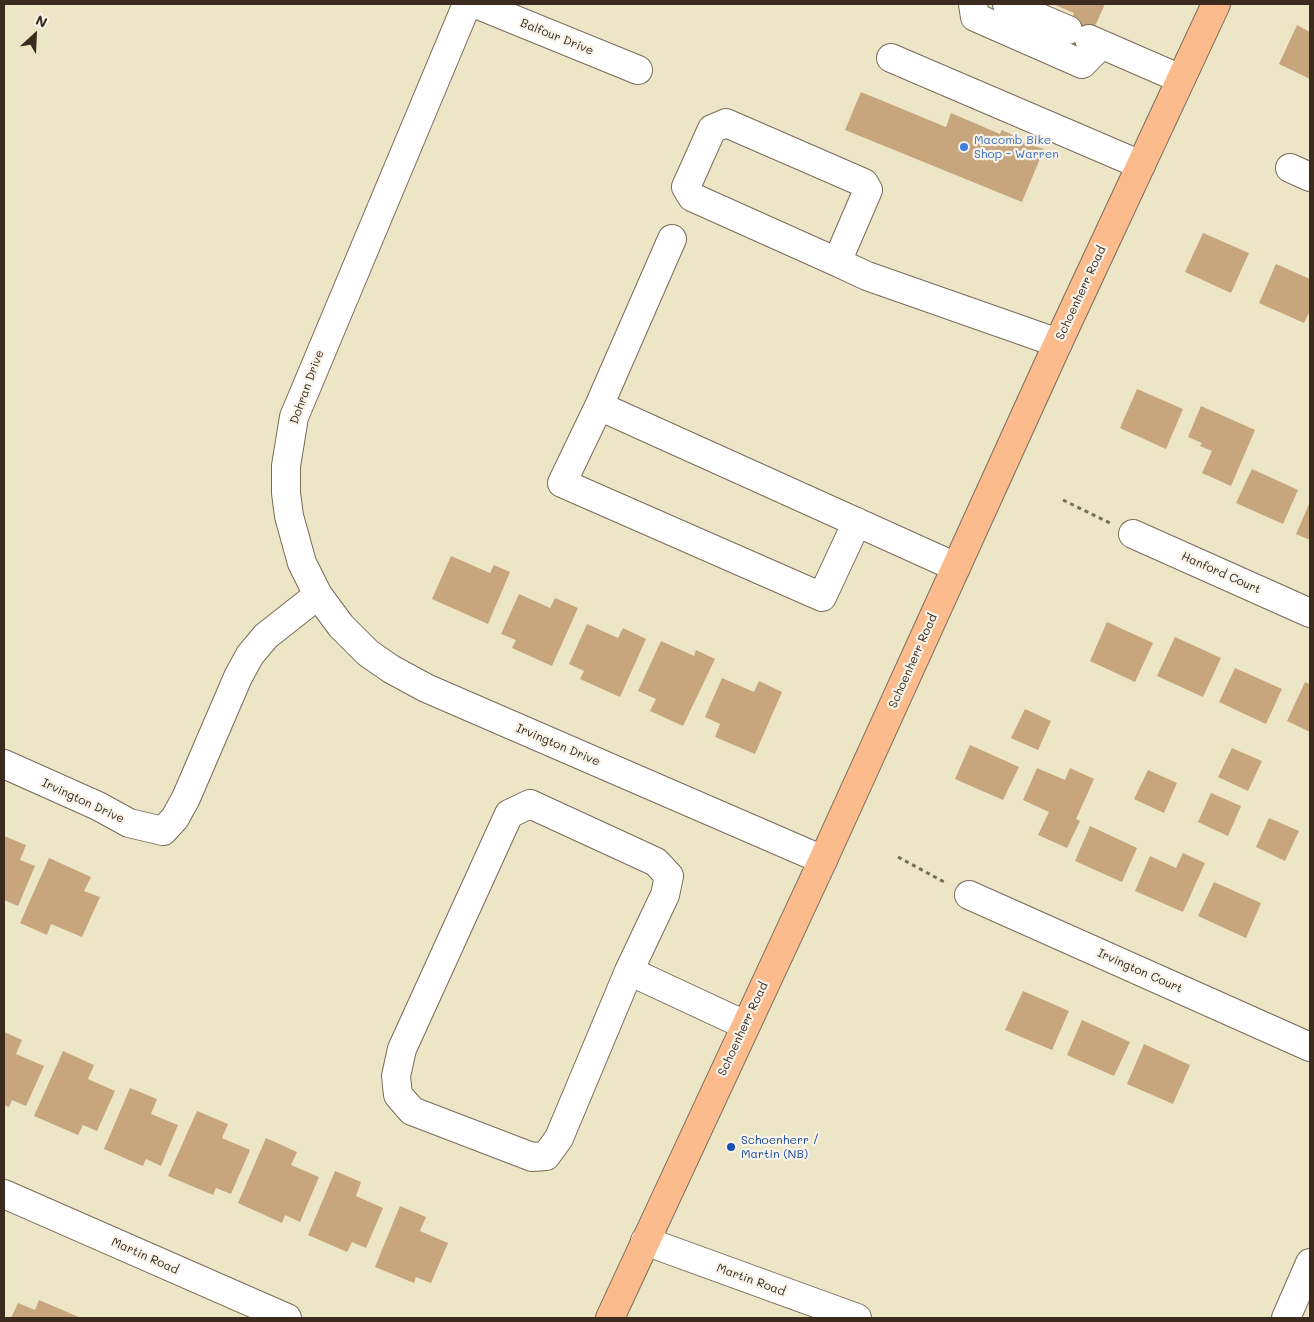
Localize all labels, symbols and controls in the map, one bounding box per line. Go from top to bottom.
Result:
north arrow [10,10,60,60]
text: N [33,10,50,32]
street label: Balfour Drive [518,16,596,58]
place label: Macomb Bike Shop - Warren [974,133,1059,161]
marker: Macomb Bike Shop - Warren [958,141,970,153]
street label: Schoenherr Road [1053,244,1109,342]
street label: Dohran Drive [287,348,327,426]
street label: Hanford Court [1179,549,1263,597]
street label: Schoenherr Road [886,612,940,710]
street label: Irvington Drive [514,721,602,769]
street label: Irvington Drive [39,776,127,826]
street label: Irvington Court [1095,946,1185,996]
street label: Schoenherr Road [715,980,771,1078]
place label: Schoenherr / Martin (NB) [741,1133,819,1161]
marker: Schoenherr / Martin (NB) [725,1141,737,1153]
street label: Martin Road [109,1235,181,1277]
street label: Martin Road [715,1261,787,1299]

